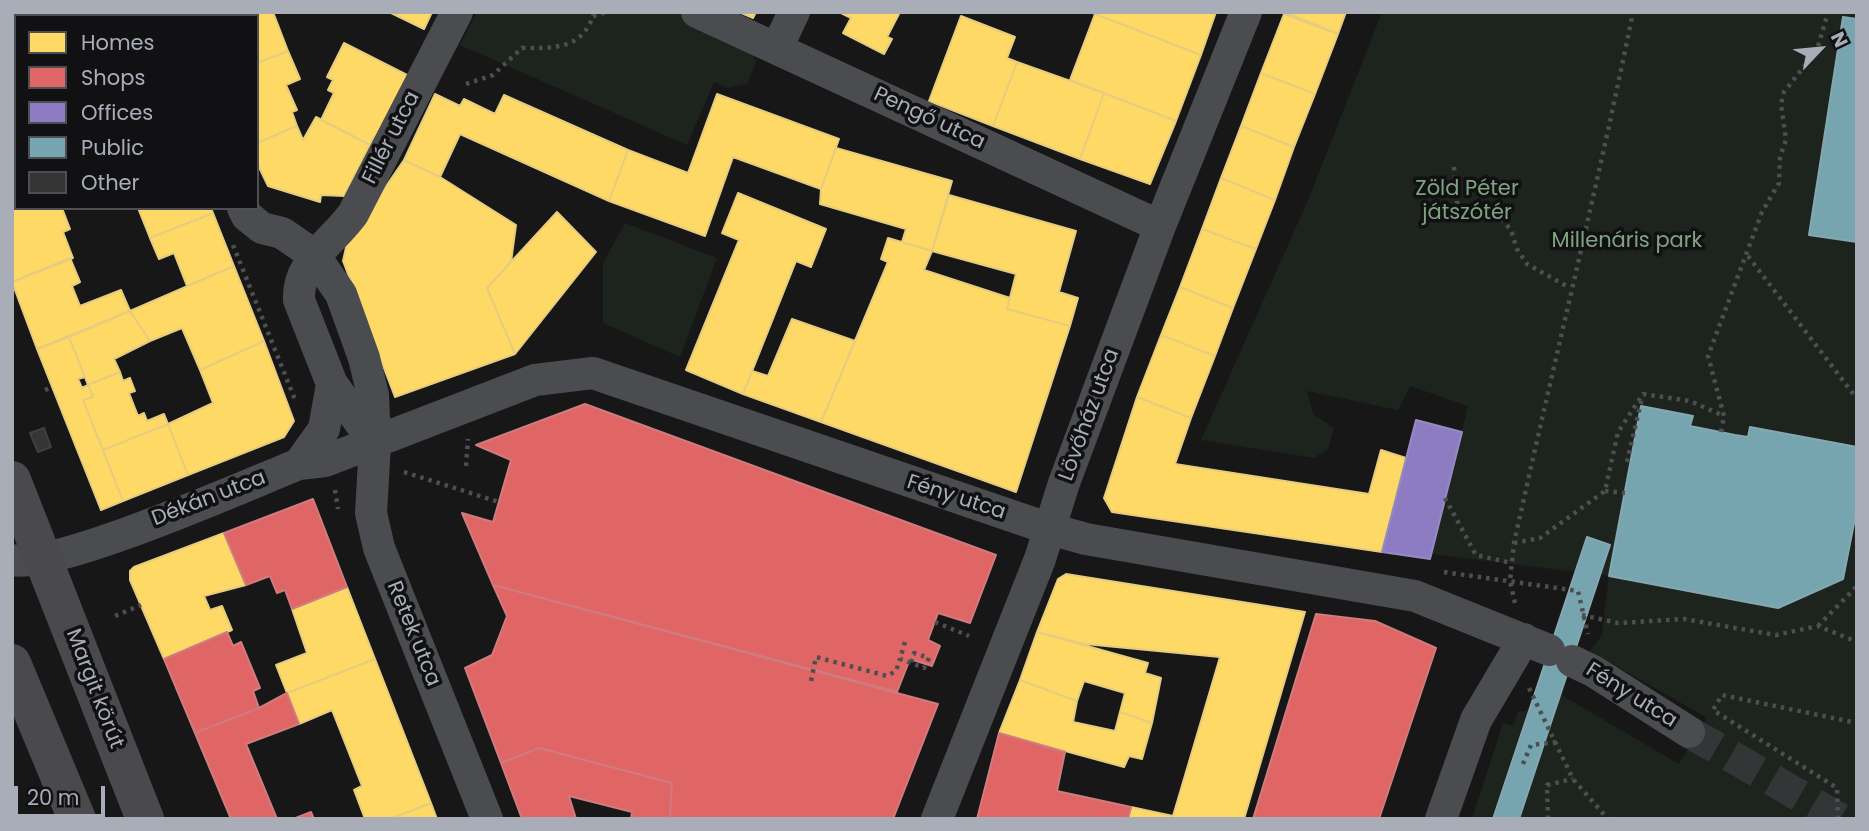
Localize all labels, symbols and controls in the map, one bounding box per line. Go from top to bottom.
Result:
legend [14,14,259,210]
north arrow [1785,14,1855,84]
text: N [1824,27,1855,52]
text: Homes [81,28,155,57]
text: Shops [81,63,145,92]
street label: Pengő utca [869,82,989,156]
street label: Fillér utca [358,87,426,189]
text: Offices [81,98,153,127]
text: Public [81,133,144,162]
text: Other [81,168,139,197]
park label: Zöld Péter játszótér [1415,177,1519,227]
park label: Millenáris park [1552,229,1702,255]
street label: Lövőház utca [1054,346,1126,484]
street label: Dékán utca [148,466,270,532]
street label: Fény utca [903,470,1009,526]
street label: Retek utca [381,578,445,690]
street label: Margit körút [60,626,128,752]
street label: Fény utca [1581,658,1681,734]
scale bar [18,772,108,816]
text: 20 m [27,783,80,812]

